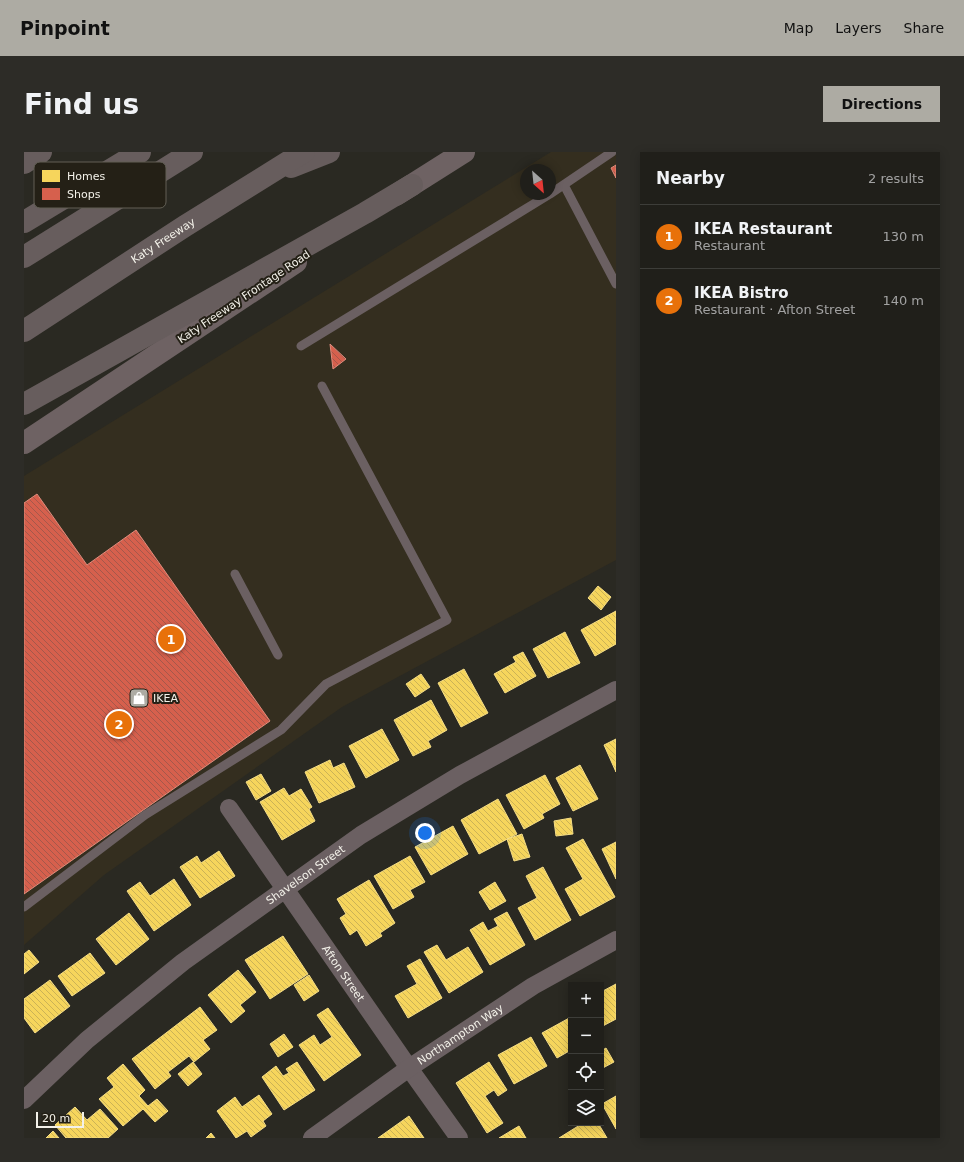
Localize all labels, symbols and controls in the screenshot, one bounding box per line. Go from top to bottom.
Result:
text: Pinpoint [20,17,110,39]
text: Map [784,20,813,36]
text: Layers [835,20,882,36]
text: Share [904,20,944,36]
button: Directions [823,86,940,122]
text: Find us [24,88,139,121]
legend [34,162,166,208]
north arrow [520,164,556,200]
text: Nearby [656,168,725,188]
text: Homes [67,170,105,183]
text: 2 results [868,171,924,186]
text: Shops [67,188,101,201]
street label: Katy Freeway [129,215,198,266]
text: IKEA Restaurant [694,220,832,238]
text: 1 [664,229,674,244]
text: 130 m [882,229,924,244]
text: Restaurant [694,238,765,253]
street label: Katy Freeway Frontage Road [175,248,313,346]
text: IKEA Bistro [694,284,789,302]
text: 2 [664,293,674,308]
text: 140 m [882,293,924,308]
text: Restaurant · Afton Street [694,302,855,317]
pin: 1 [158,624,184,654]
shop icon: IKEA [128,687,150,709]
place label: IKEA [153,692,178,705]
pin: 2 [106,709,132,739]
your location [415,823,435,843]
street label: Shavelson Street [264,842,348,907]
street label: Afton Street [319,942,368,1005]
map controls [568,982,604,1126]
button: + [568,982,604,1018]
street label: Northampton Way [415,1001,506,1067]
button: − [568,1018,604,1054]
button: locate [568,1054,604,1090]
button: layers [568,1090,604,1126]
scale bar [36,1110,84,1129]
text: 20 m [42,1112,70,1125]

